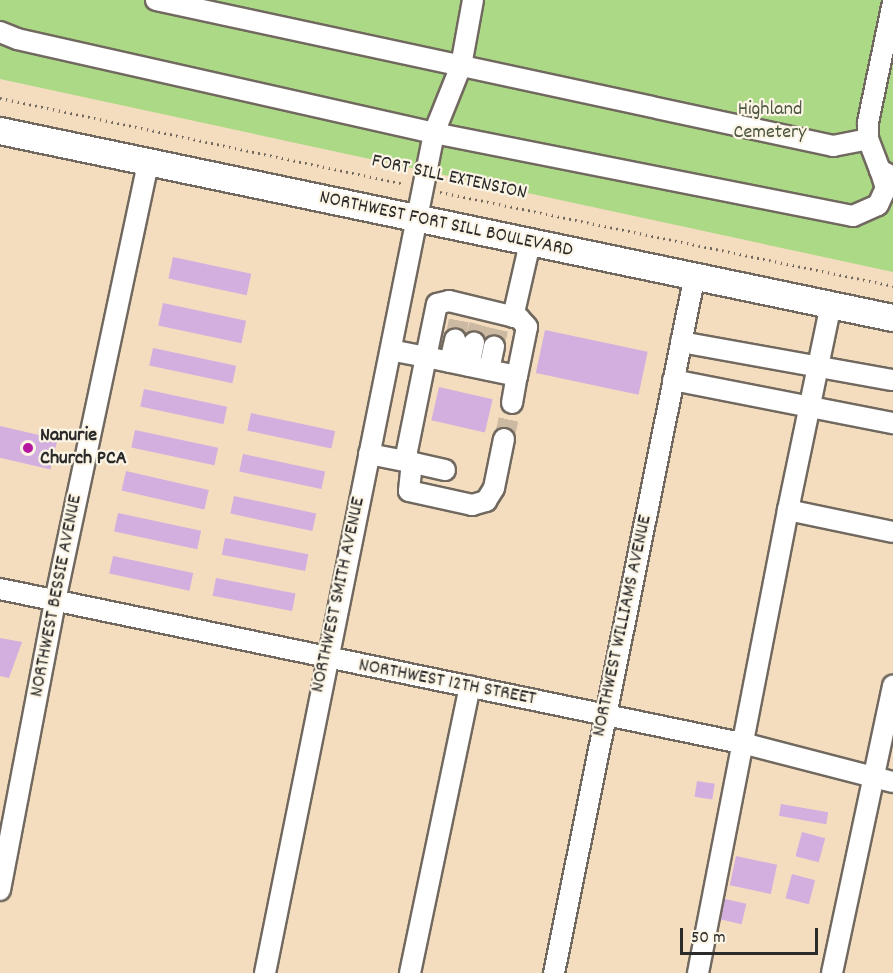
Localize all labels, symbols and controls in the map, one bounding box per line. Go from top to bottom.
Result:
park label: Highland Cemetery [734,98,806,145]
street label: FORT SILL EXTENSION [369,150,529,206]
street label: NORTHWEST FORT SILL BOULEVARD [317,186,575,264]
place label: Nanurie Church PCA [40,424,127,471]
marker: Nanurie Church PCA [21,441,35,455]
street label: NORTHWEST BESSIE AVENUE [26,493,88,699]
street label: NORTHWEST SMITH AVENUE [307,495,371,695]
street label: NORTHWEST WILLIAMS AVENUE [588,513,658,739]
street label: NORTHWEST 12TH STREET [356,654,538,712]
scale bar [683,916,821,954]
text: 50 m [691,926,726,951]

